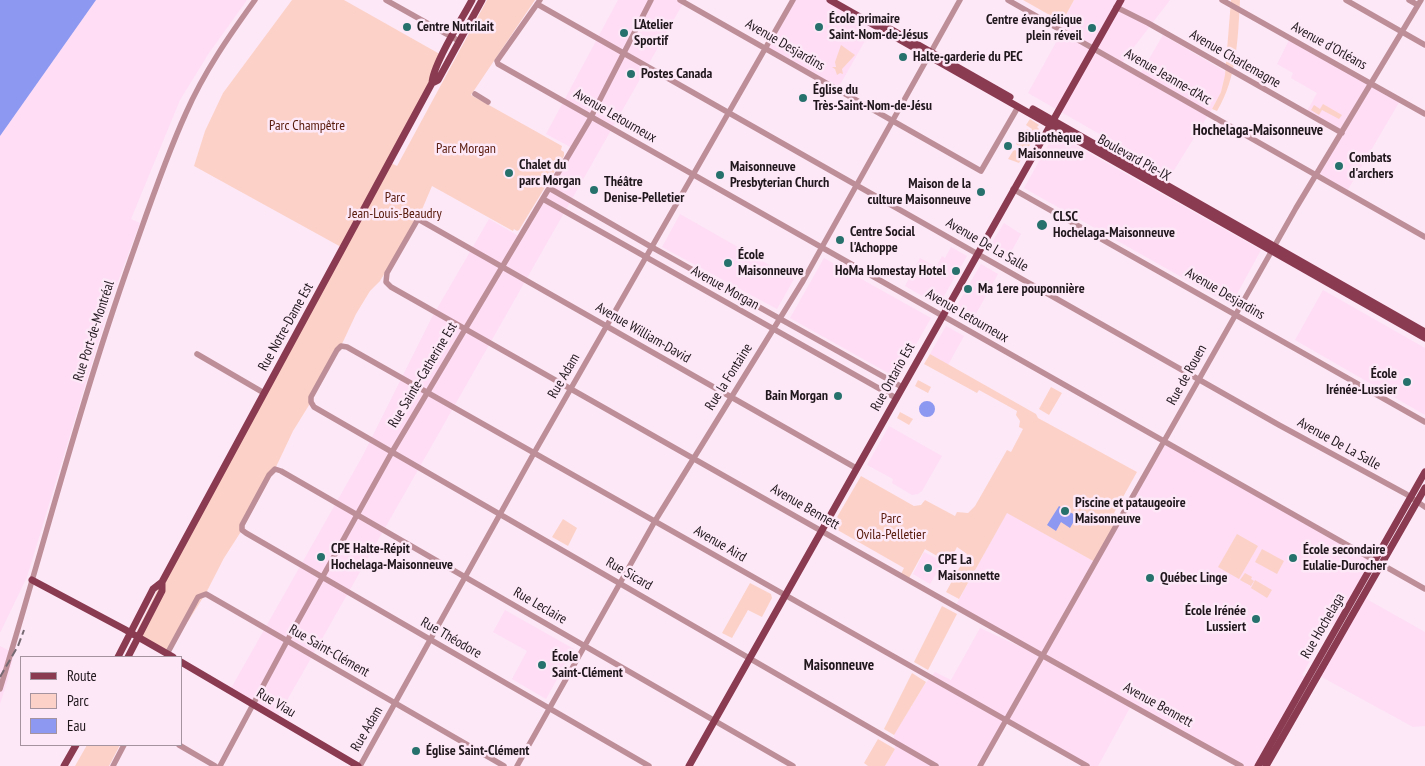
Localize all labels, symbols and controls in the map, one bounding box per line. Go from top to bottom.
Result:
place label: École primaire Saint-Nom-de-Jésus [829,11,928,44]
place label: Centre évangélique plein réveil [986,12,1082,44]
street label: Avenue Desjardins [742,16,828,74]
place label: L'Atelier Sportif [634,17,673,49]
street label: Avenue d'Orléans [1288,18,1370,74]
place label: Centre Nutrilait [417,19,494,35]
marker: Centre Nutrilait [401,21,413,33]
marker: École primaire Saint-Nom-de-Jésus [813,21,825,33]
marker: Centre évangélique plein réveil [1086,22,1098,34]
street label: Avenue Charlemagne [1187,26,1283,92]
marker: L'Atelier Sportif [618,27,630,39]
street label: Avenue Jeanne-d'Arc [1121,45,1215,109]
place label: Halte-garderie du PEC [913,49,1023,65]
marker: Halte-garderie du PEC [897,51,909,63]
place label: Postes Canada [641,66,712,82]
marker: Postes Canada [625,68,637,80]
place label: Église du Très-Saint-Nom-de-Jésu [813,82,932,114]
street label: Avenue Letourneux [571,86,659,146]
marker: Église du Très-Saint-Nom-de-Jésu [797,92,809,104]
park label: Parc Champêtre [269,118,345,134]
district label: Hochelaga-Maisonneuve [1193,122,1323,140]
place label: Bibliothèque Maisonneuve [1018,130,1084,162]
street label: Boulevard Pie-IX [1095,131,1173,185]
marker: Bibliothèque Maisonneuve [1002,140,1014,152]
park label: Parc Morgan [436,141,496,157]
place label: Combats d'archers [1349,150,1393,182]
place label: Chalet du parc Morgan [519,157,581,190]
place label: Maisonneuve Presbyterian Church [730,159,829,192]
marker: Combats d'archers [1333,160,1345,172]
marker: Chalet du parc Morgan [503,167,515,179]
marker: Maisonneuve Presbyterian Church [714,169,726,181]
place label: Théâtre Denise-Pelletier [604,174,684,206]
place label: Maison de la culture Maisonneuve [868,176,971,208]
marker: Théâtre Denise-Pelletier [588,184,600,196]
marker: Maison de la culture Maisonneuve [975,186,987,198]
park label: Parc Jean-Louis-Beaudry [348,190,442,222]
place label: CLSC Hochelaga-Maisonneuve [1053,209,1175,242]
street label: Avenue De La Salle [943,215,1031,275]
marker: CLSC Hochelaga-Maisonneuve [1035,218,1049,232]
place label: Centre Social l'Achoppe [850,224,915,256]
marker: Centre Social l'Achoppe [834,234,846,246]
place label: École Maisonneuve [738,247,804,280]
marker: École Maisonneuve [722,257,734,269]
street label: Avenue Morgan [688,262,762,314]
place label: HoMa Homestay Hotel [835,263,946,279]
marker: HoMa Homestay Hotel [950,265,962,277]
street label: Avenue Desjardins [1182,265,1268,323]
street label: Rue Port-de-Montréal [70,279,118,383]
street label: Rue Notre-Dame Est [255,280,317,374]
place label: Ma 1ere pouponnière [978,281,1085,297]
marker: Ma 1ere pouponnière [962,283,974,295]
street label: Avenue Letourneux [923,286,1011,346]
street label: Avenue William-David [593,299,693,367]
street label: Rue Sainte-Catherine Est [385,319,461,431]
street label: Rue la Fontaine [702,340,756,414]
street label: Rue Ontario Est [867,340,919,414]
street label: Rue de Rouen [1164,342,1210,408]
street label: Rue Adam [544,351,584,401]
place label: École Irénée-Lussier [1326,366,1397,398]
marker: École Irénée-Lussier [1401,376,1413,388]
place label: Bain Morgan [765,388,828,404]
marker: Bain Morgan [832,390,844,402]
street label: Avenue De La Salle [1294,414,1384,474]
street label: Avenue Bennett [768,481,842,533]
place label: Piscine et pataugeoire Maisonneuve [1075,495,1186,528]
marker: Piscine et pataugeoire Maisonneuve [1059,505,1071,517]
park label: Parc Ovila-Pelletier [856,511,926,544]
street label: Avenue Aird [691,522,749,566]
place label: CPE Halte-Répit Hochelaga-Maisonneuve [331,541,453,574]
place label: École secondaire Eulalie-Durocher [1303,542,1387,574]
marker: CPE Halte-Répit Hochelaga-Maisonneuve [315,551,327,563]
place label: CPE La Maisonnette [938,552,1000,584]
marker: École secondaire Eulalie-Durocher [1287,552,1299,564]
street label: Rue Sicard [603,554,655,594]
marker: CPE La Maisonnette [922,562,934,574]
place label: Québec Linge [1160,570,1228,586]
marker: Québec Linge [1144,572,1156,584]
street label: Rue Leclaire [510,584,570,628]
street label: Rue Hochelaga [1298,590,1348,662]
place label: École Irénée Lussiert [1185,603,1246,636]
marker: École Irénée Lussiert [1250,613,1262,625]
street label: Rue Théodore [418,614,484,662]
street label: Rue Saint-Clément [286,621,372,681]
place label: École Saint-Clément [552,649,623,682]
legend [20,656,182,746]
district label: Maisonneuve [804,657,874,675]
marker: École Saint-Clément [536,659,548,671]
text: Route [67,666,97,685]
street label: Avenue Bennett [1120,679,1196,731]
street label: Rue Viau [253,685,299,721]
text: Parc [67,691,89,710]
street label: Rue Adam [347,704,387,754]
text: Eau [67,716,86,735]
place label: Église Saint-Clément [426,743,529,759]
marker: Église Saint-Clément [410,745,422,757]

